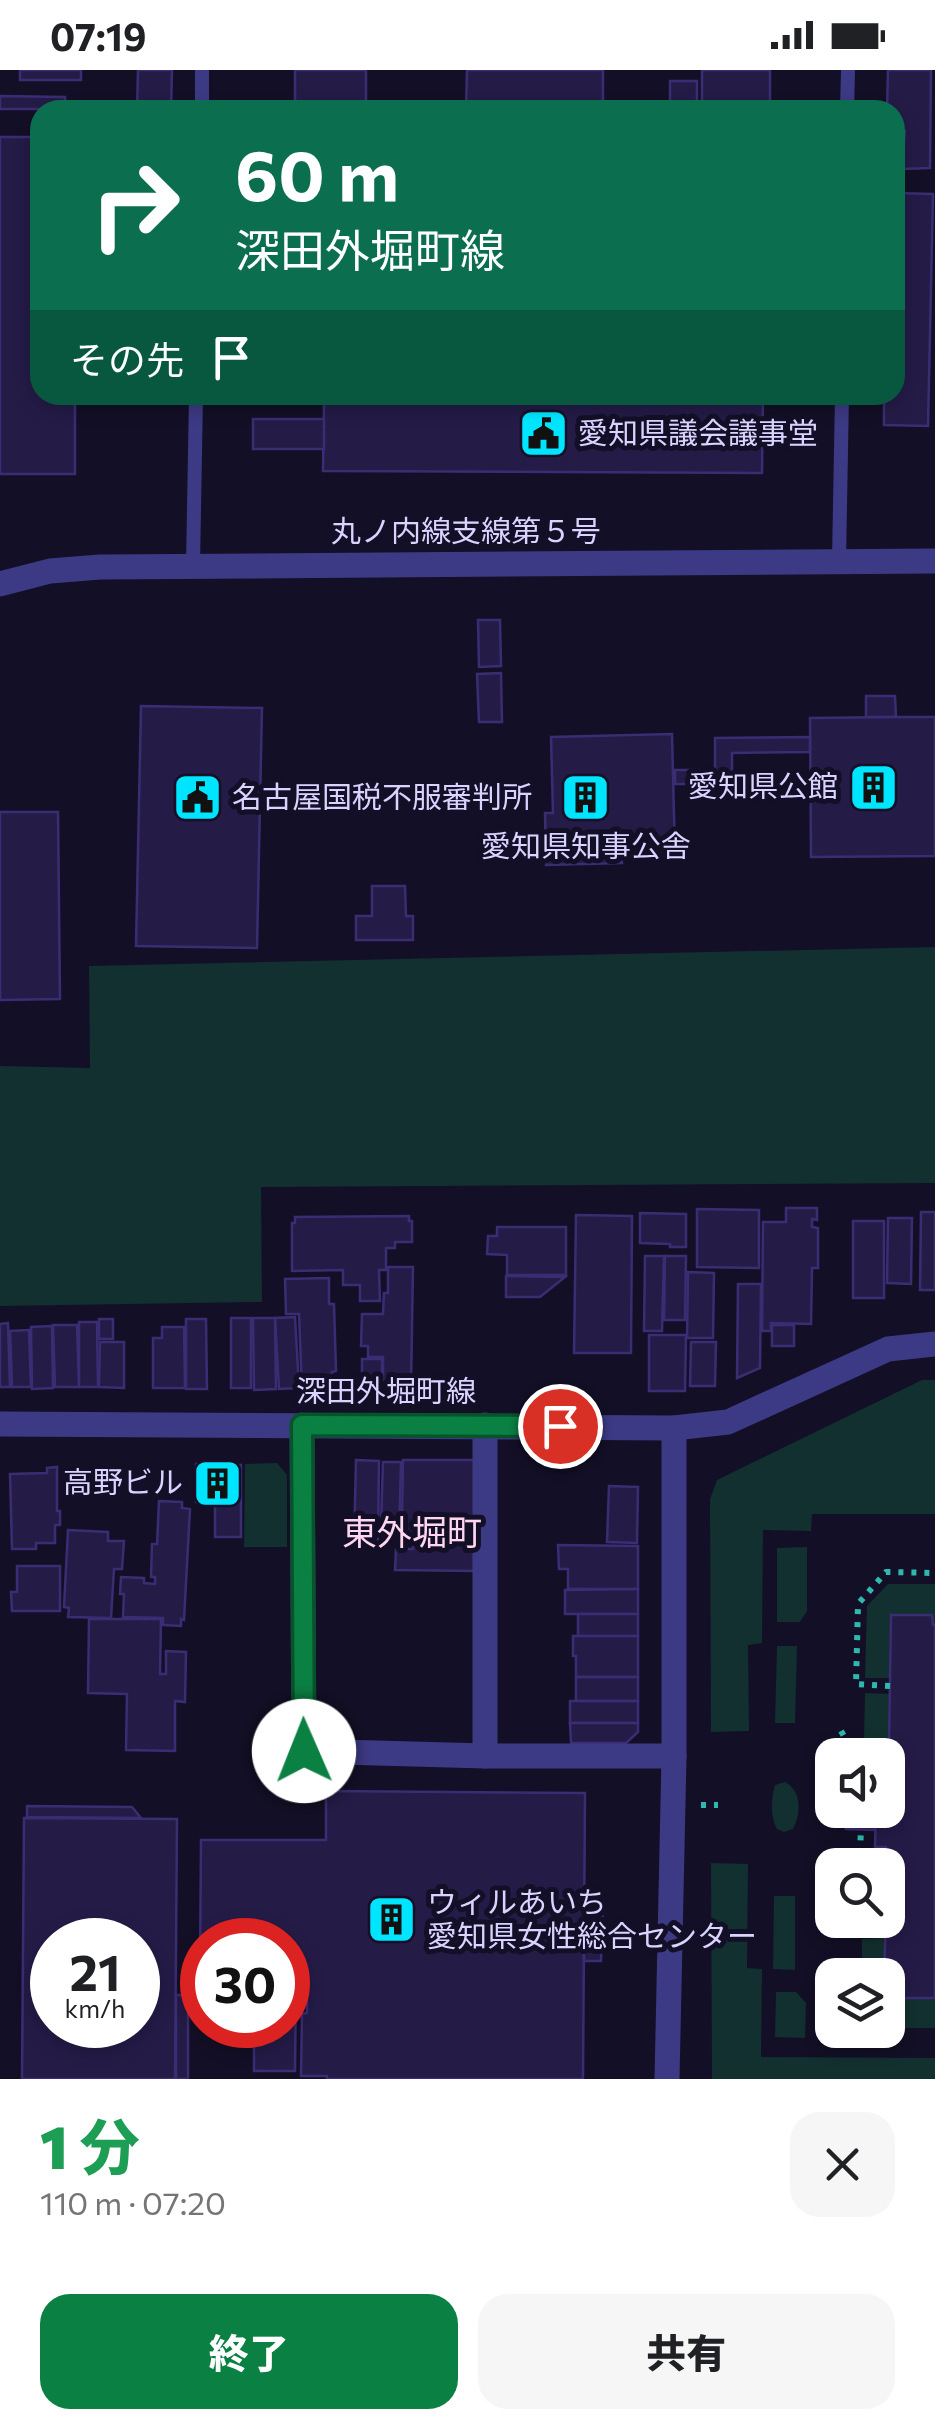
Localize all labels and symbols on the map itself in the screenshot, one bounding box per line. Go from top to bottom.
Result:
public building icon: 愛知県議会議事堂 [517,408,569,460]
place label: 愛知県議会議事堂 [578,413,818,450]
street label: 丸ノ内線支線第５号 [331,511,601,548]
building icon: 愛知県公館 [847,761,899,813]
place label: 愛知県公館 [688,766,838,803]
public building icon: 名古屋国税不服審判所 [171,772,223,824]
building icon: 愛知県知事公舎 [560,772,612,824]
place label: 名古屋国税不服審判所 [232,777,532,814]
place label: 愛知県知事公舎 [481,826,691,863]
street label: 深田外堀町線 [296,1371,476,1408]
pin [518,1384,603,1469]
building icon: 高野ビル [192,1457,244,1509]
place label: 高野ビル [63,1462,183,1499]
district label: 東外堀町 [342,1509,482,1552]
position arrow [252,1699,356,1803]
place label: ウィルあいち 愛知県女性総合センター [427,1882,757,1953]
building icon: ウィルあいち 愛知県女性総合センター [366,1894,418,1946]
speed limit sign: 30 [180,1918,310,2048]

